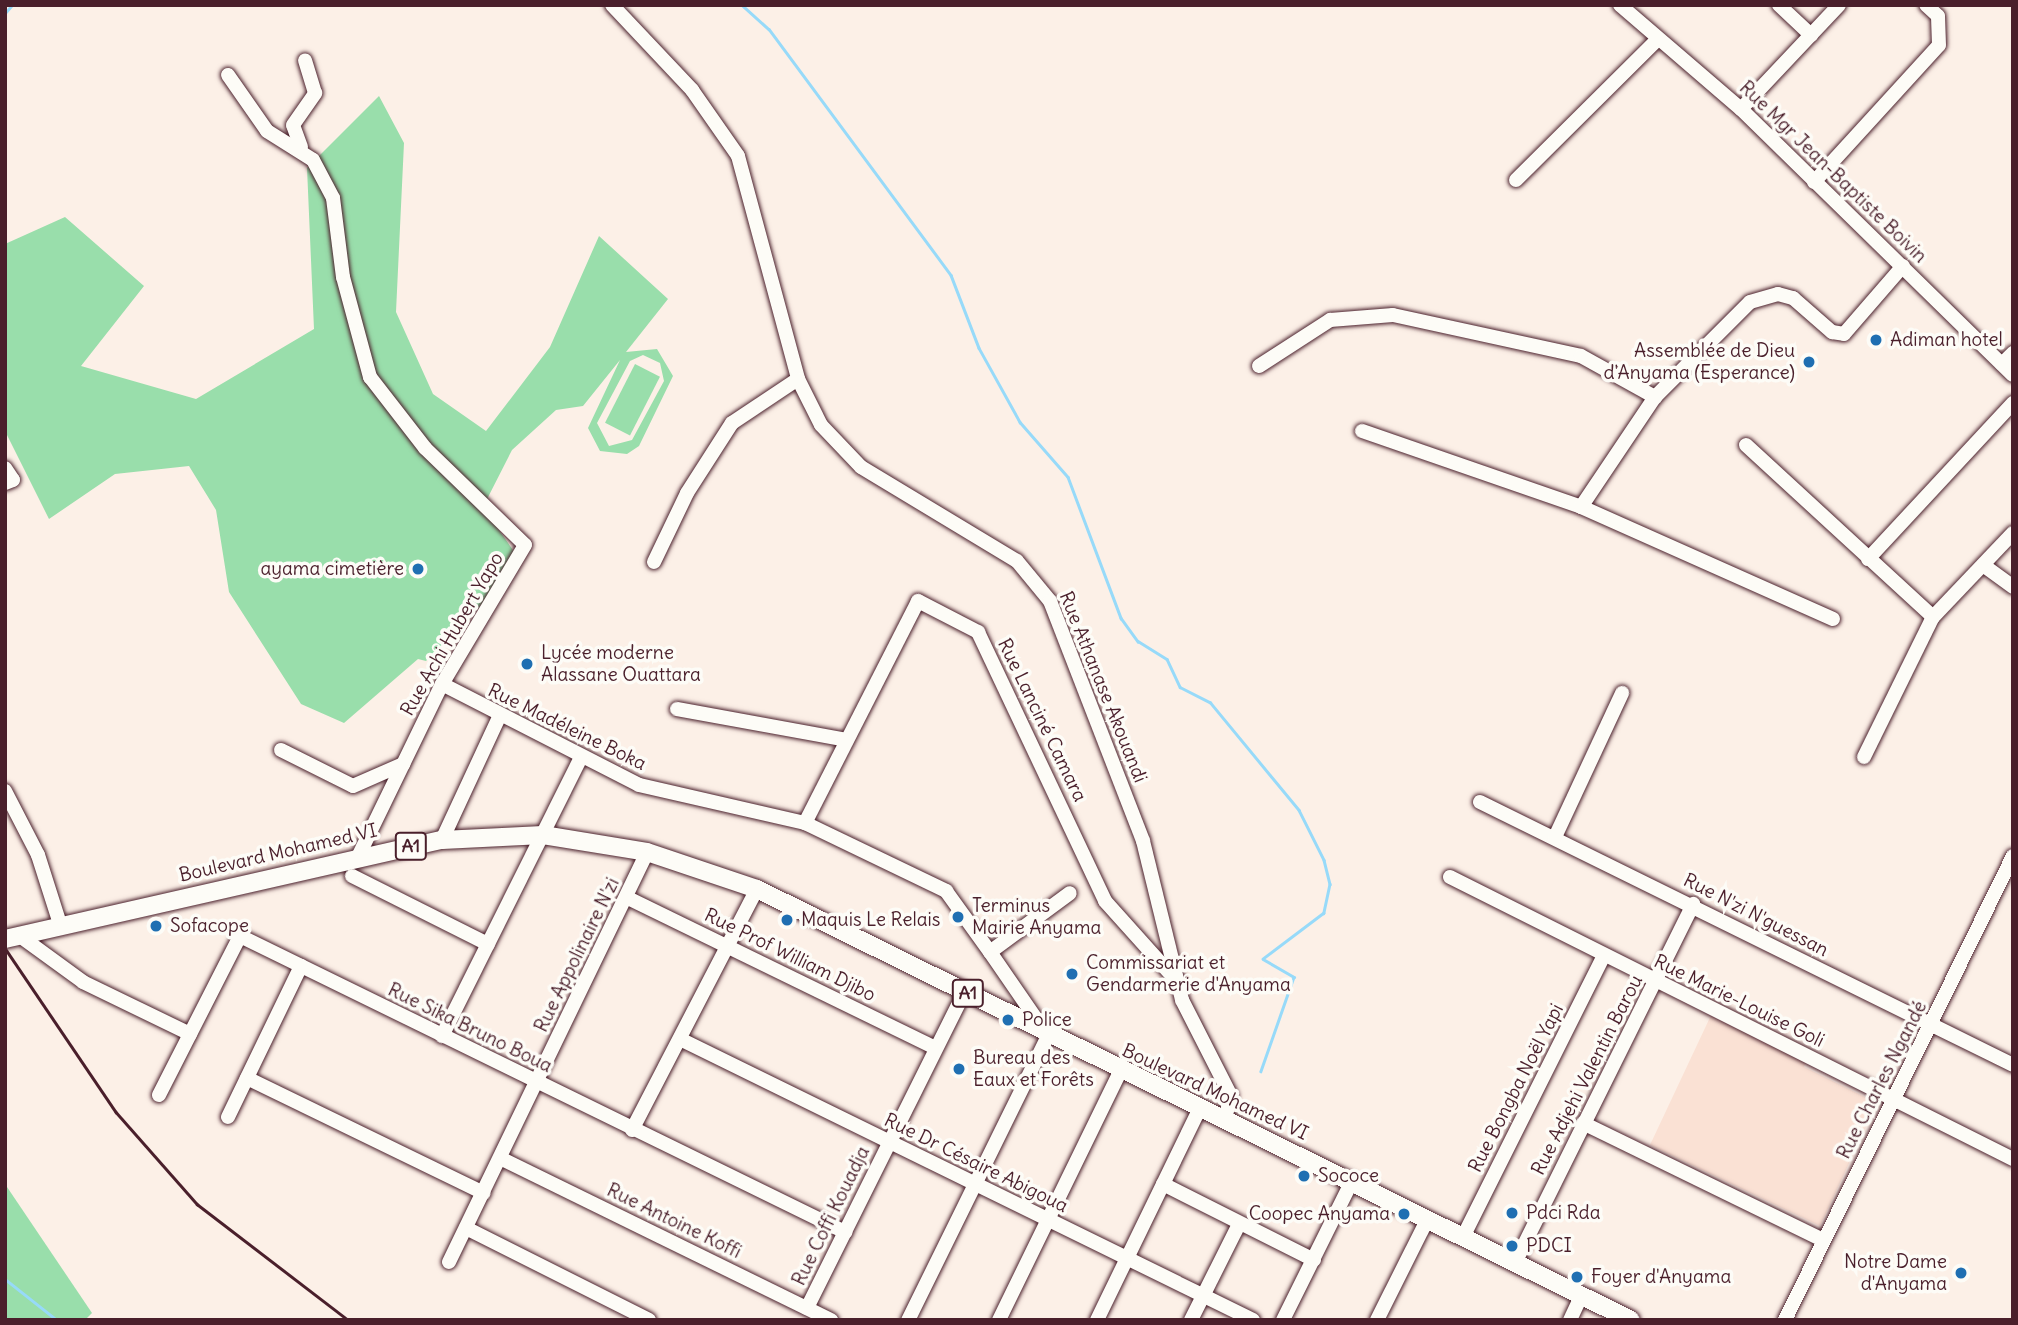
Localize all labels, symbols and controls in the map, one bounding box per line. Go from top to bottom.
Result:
street label: Rue Mgr Jean-Baptiste Boivin [1735,76,1931,268]
place label: Adiman hotel [1890,329,2003,351]
marker: Adiman hotel [1868,332,1884,348]
place label: Assemblée de Dieu d'Anyama (Esperance) [1603,340,1795,384]
marker: Assemblée de Dieu d'Anyama (Esperance) [1801,354,1817,370]
street label: Rue Achi Hubert Yapo [396,548,508,720]
place label: ayama cimetière [260,558,404,580]
marker: ayama cimetière [410,561,426,577]
street label: Rue Athanase Akouandi [1054,588,1152,786]
street label: Rue Lanciné Camara [993,635,1091,805]
place label: Lycée moderne Alassane Ouattara [541,642,701,686]
marker: Lycée moderne Alassane Ouattara [519,656,535,672]
street label: Rue Madéleine Boka [484,679,650,775]
street label: Boulevard Mohamed VI [177,819,379,887]
road number: A1 [394,832,428,860]
street label: Rue N'zi N'guessan [1680,869,1832,961]
street label: Rue Appolinaire N'zi [530,874,624,1036]
place label: Terminus Mairie Anyama [972,895,1101,939]
street label: Rue Prof William Djibo [701,904,879,1006]
place label: Maquis Le Relais [801,909,941,931]
marker: Terminus Mairie Anyama [950,909,966,925]
marker: Maquis Le Relais [779,912,795,928]
place label: Sofacope [170,915,249,937]
marker: Sofacope [148,918,164,934]
street label: Rue Marie-Louise Goli [1650,950,1828,1052]
place label: Commissariat et Gendarmerie d'Anyama [1086,952,1291,996]
marker: Commissariat et Gendarmerie d'Anyama [1064,966,1080,982]
street label: Rue Adjehi Valentin Barou [1527,971,1647,1179]
street label: Rue Sika Bruno Boua [384,978,556,1078]
road number: A1 [950,978,986,1008]
street label: Rue Charles Ngandé [1832,997,1932,1163]
street label: Rue Bongba Noël Yapi [1464,1000,1568,1176]
place label: Police [1022,1009,1072,1031]
marker: Police [1000,1012,1016,1028]
street label: Boulevard Mohamed VI [1118,1039,1312,1145]
place label: Bureau des Eaux et Forêts [973,1047,1094,1091]
marker: Bureau des Eaux et Forêts [951,1061,967,1077]
street label: Rue Dr Césaire Abigoua [880,1109,1072,1217]
street label: Rue Coffi Kouadja [787,1143,875,1289]
place label: Sococe [1318,1165,1379,1187]
marker: Sococe [1296,1168,1312,1184]
street label: Rue Antoine Koffi [603,1179,745,1263]
place label: Pdci Rda [1526,1202,1601,1224]
place label: Coopec Anyama [1249,1203,1390,1225]
marker: Pdci Rda [1504,1205,1520,1221]
marker: Coopec Anyama [1396,1206,1412,1222]
place label: PDCI [1526,1235,1572,1257]
marker: PDCI [1504,1238,1520,1254]
place label: Notre Dame d'Anyama [1844,1251,1947,1295]
marker: Notre Dame d'Anyama [1953,1265,1969,1281]
place label: Foyer d'Anyama [1591,1266,1731,1288]
marker: Foyer d'Anyama [1569,1269,1585,1285]

